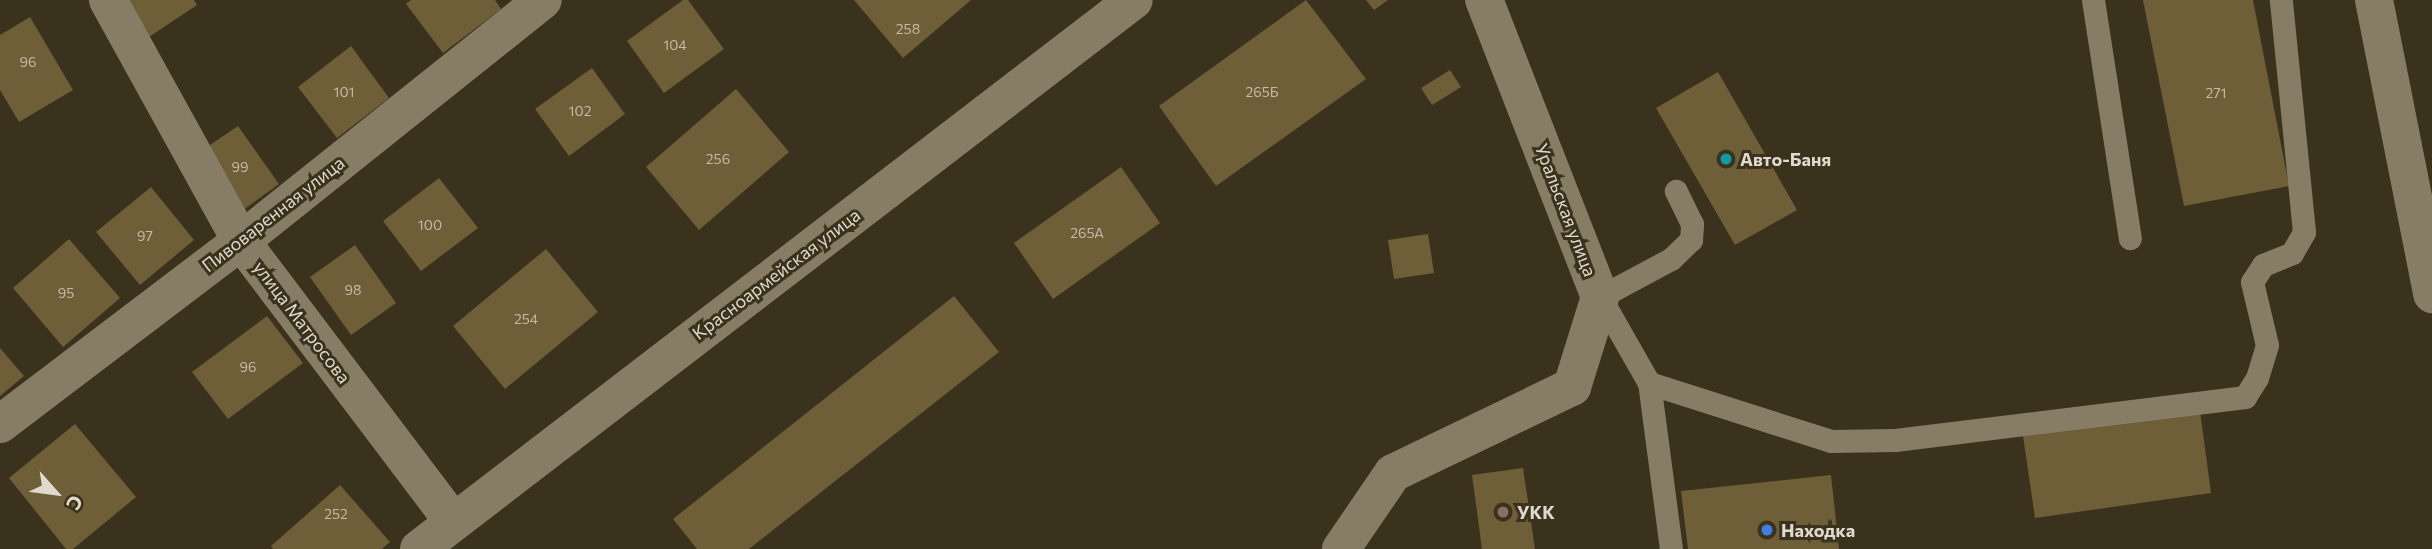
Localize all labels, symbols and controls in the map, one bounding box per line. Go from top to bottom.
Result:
house number: 258 [896,21,920,37]
house number: 104 [663,37,687,53]
house number: 96 [20,54,36,70]
house number: 101 [333,84,355,100]
house number: 265Б [1245,84,1279,100]
house number: 271 [2205,85,2227,101]
house number: 102 [569,103,591,119]
street label: Уральская улица [1531,141,1601,279]
place label: Авто-Баня [1740,148,1831,170]
house number: 256 [706,151,730,167]
marker: Авто-Баня [1718,151,1734,167]
street label: Пивоваренная улица [197,152,349,276]
house number: 99 [232,159,248,175]
street label: Красноармейская улица [688,204,864,344]
house number: 100 [418,217,442,233]
house number: 265А [1070,225,1104,241]
house number: 97 [137,228,153,244]
street label: улица Матросова [249,257,355,387]
house number: 98 [345,282,361,298]
house number: 95 [58,285,74,301]
house number: 254 [514,311,538,327]
house number: 96 [240,359,256,375]
north arrow [21,458,91,528]
text: С [62,492,88,514]
place label: УКК [1517,501,1555,523]
marker: УКК [1495,504,1511,520]
house number: 252 [324,506,348,522]
place label: Находка [1781,519,1855,541]
marker: Находка [1759,522,1775,538]

